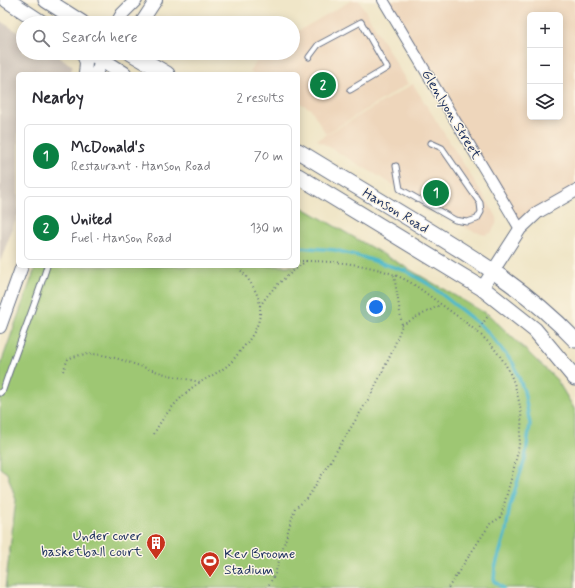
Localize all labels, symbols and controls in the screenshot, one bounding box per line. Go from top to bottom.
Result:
map controls [527,12,563,120]
button: + [527,12,563,48]
search box [16,16,300,60]
icon: search [30,27,52,49]
text: Search here [62,28,138,48]
button: − [527,48,563,84]
street label: Glenlyon Street [417,66,485,163]
pin: 2 [310,70,336,100]
button: layers [527,84,563,120]
text: Nearby [32,87,84,109]
text: 2 results [237,90,284,107]
text: McDonald's [71,138,145,158]
text: 1 [43,148,49,165]
text: 70 m [254,148,283,165]
text: Restaurant · Hanson Road [71,158,210,175]
pin: 1 [423,178,449,208]
street label: Hanson Road [359,184,432,238]
text: United [71,210,112,230]
text: 2 [43,220,49,237]
text: 130 m [250,220,283,237]
text: Fuel · Hanson Road [71,230,172,247]
your location [366,297,386,317]
place label: Under cover basketball court [41,527,143,561]
building icon: Under cover basketball court [145,532,167,560]
place label: Kev Broome Stadium [224,545,295,579]
sports icon: Kev Broome Stadium [199,550,221,578]

